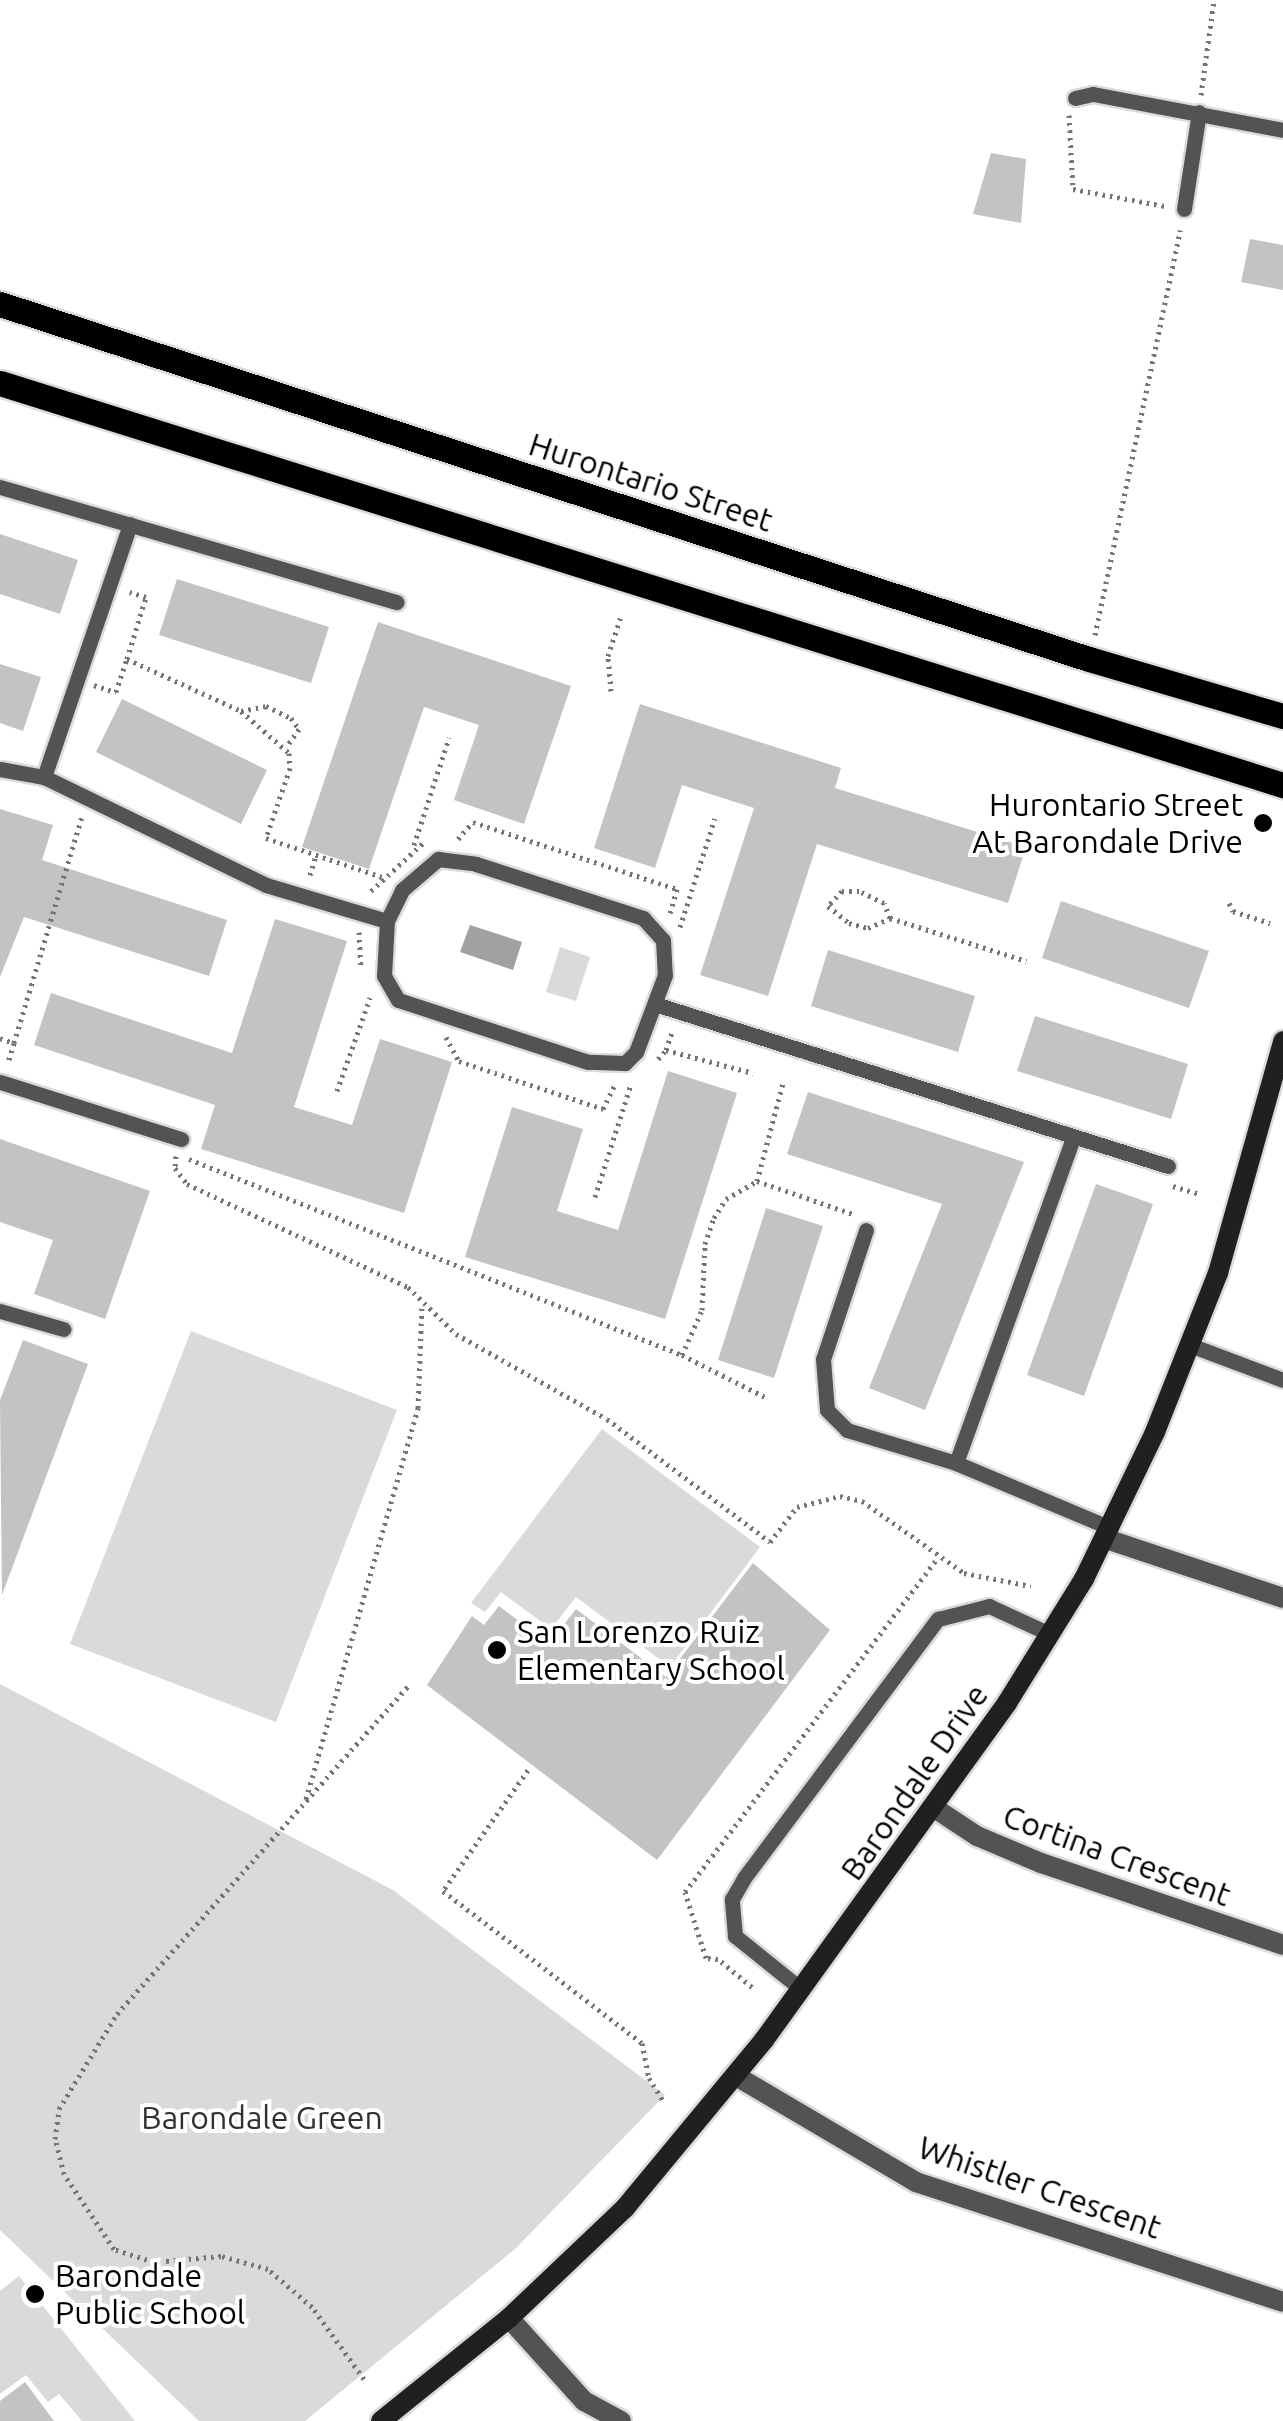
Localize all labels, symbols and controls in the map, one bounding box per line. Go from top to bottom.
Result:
street label: Hurontario Street [524,425,778,539]
place label: Hurontario Street At Barondale Drive [972,786,1243,861]
marker: Hurontario Street At Barondale Drive [1252,812,1274,834]
place label: San Lorenzo Ruiz Elementary School [517,1613,785,1688]
marker: San Lorenzo Ruiz Elementary School [486,1639,508,1661]
street label: Barondale Drive [832,1677,996,1887]
street label: Cortina Crescent [998,1796,1236,1914]
park label: Barondale Green [141,2098,383,2136]
street label: Whistler Crescent [914,2127,1166,2247]
place label: Barondale Public School [55,2257,245,2332]
marker: Barondale Public School [24,2283,46,2305]

